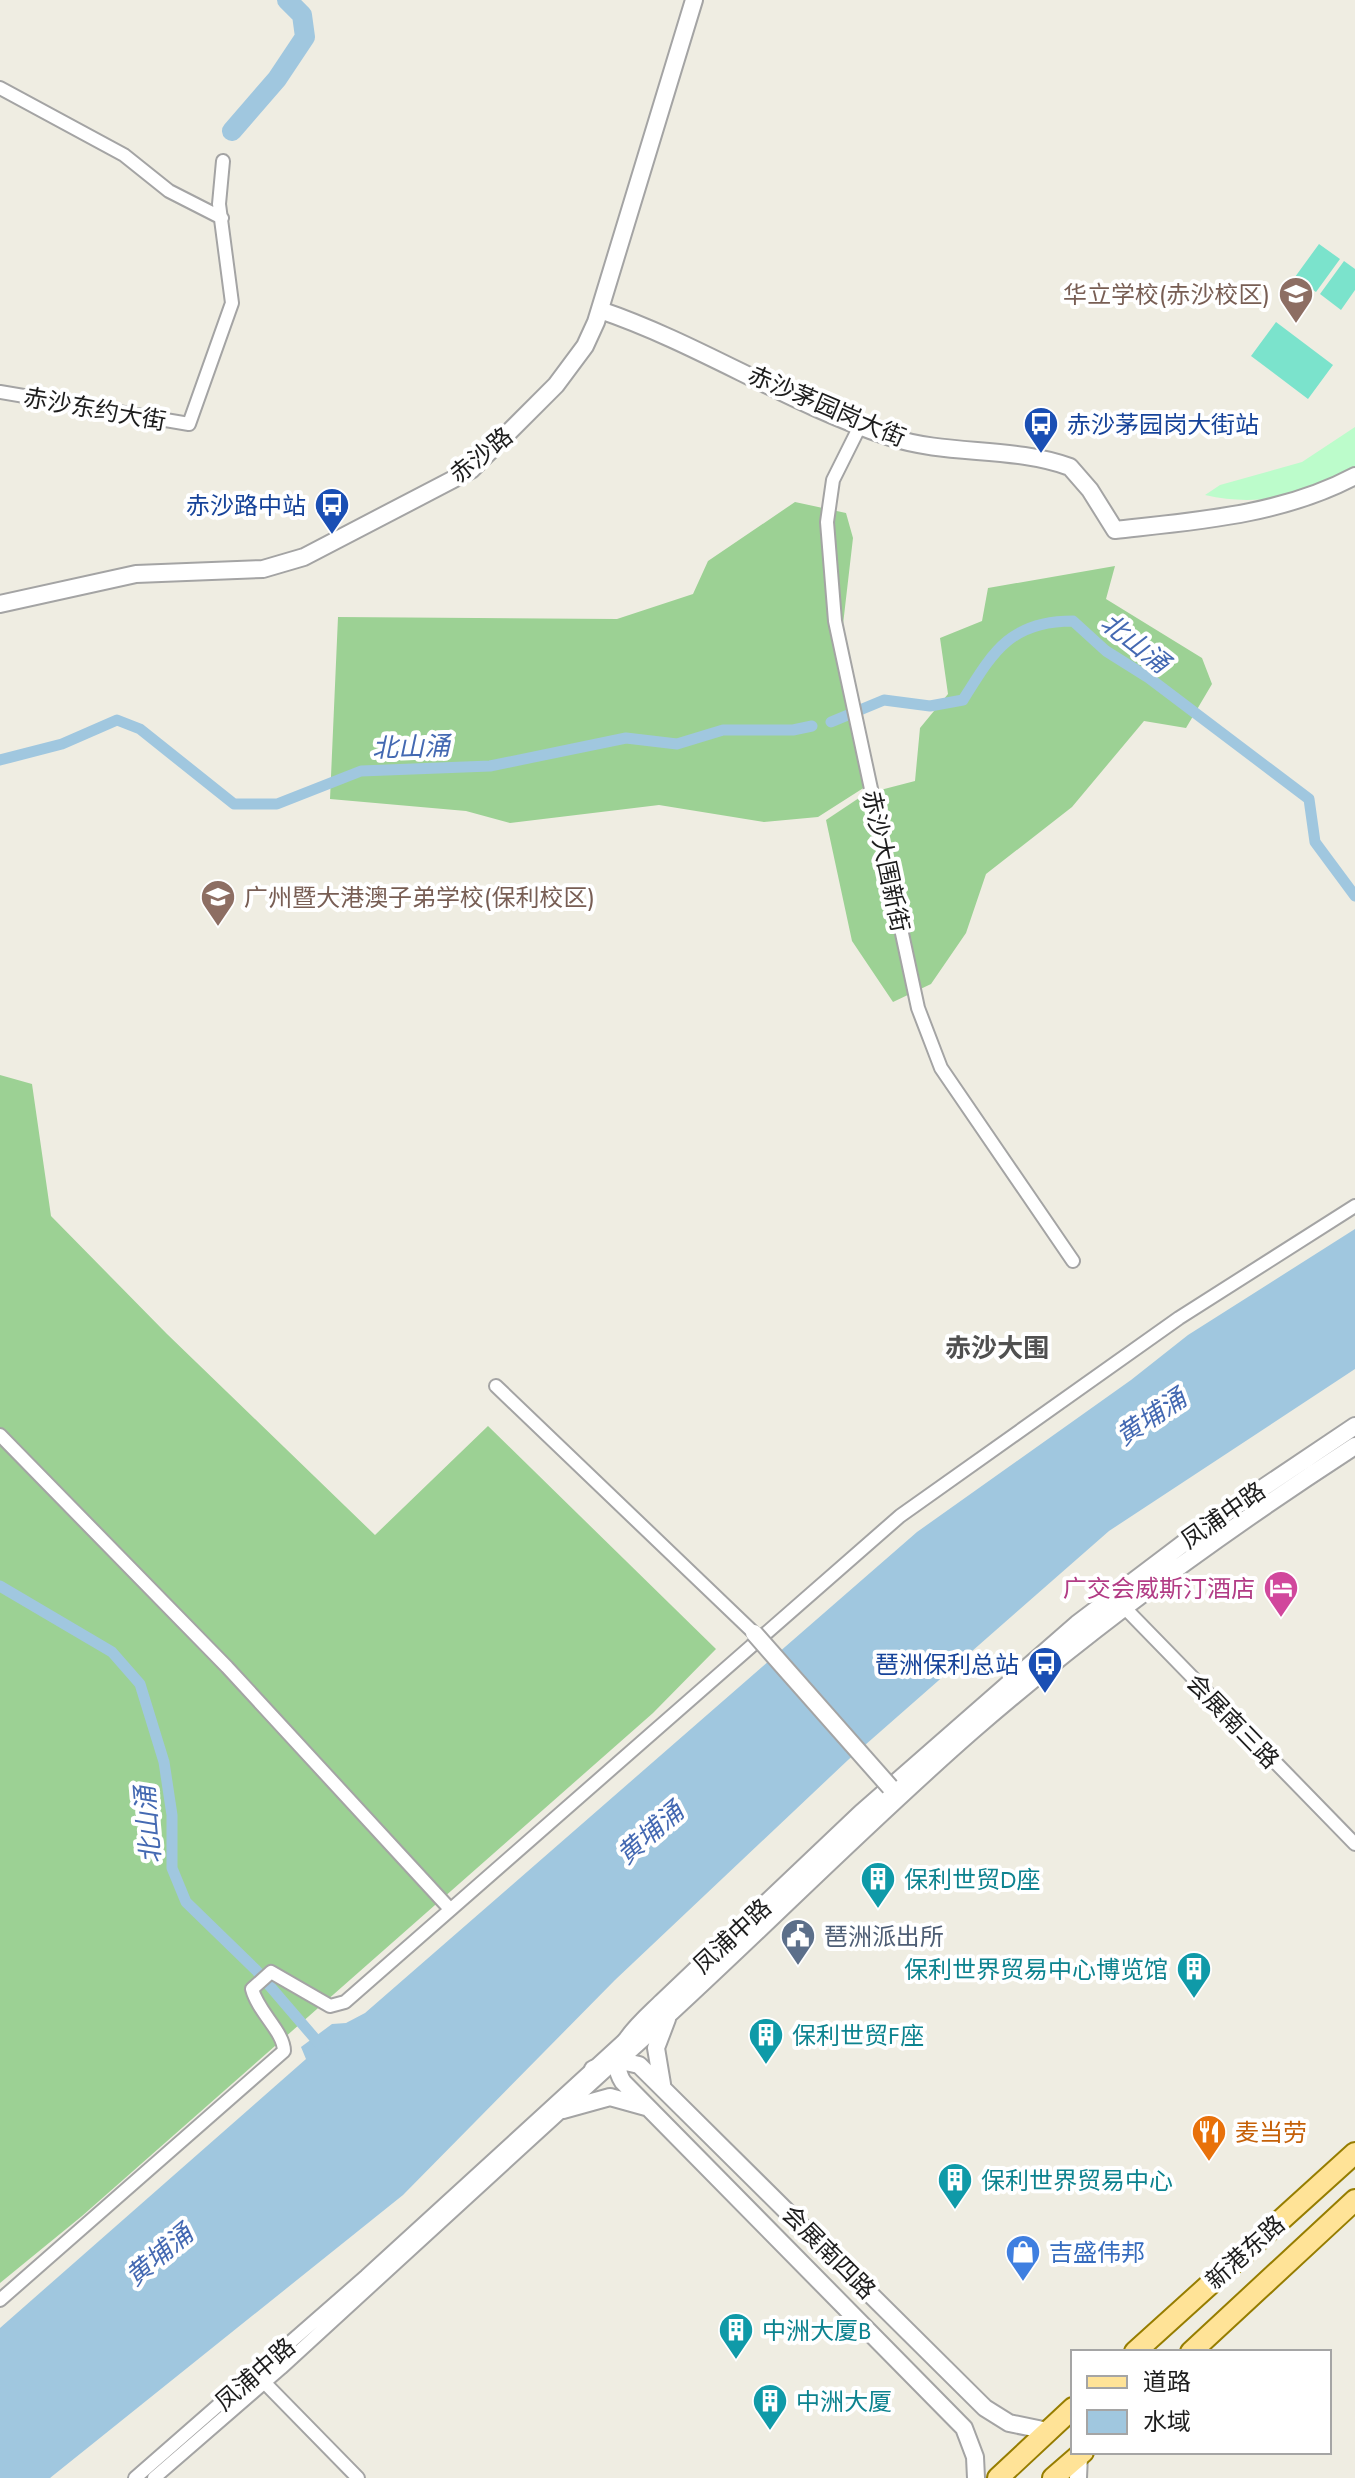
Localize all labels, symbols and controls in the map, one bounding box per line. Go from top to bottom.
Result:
school or university icon: 华立学校(赤沙校区) [1277,275,1315,325]
place label: 华立学校(赤沙校区) [1063,277,1270,312]
street label: 赤沙茅园岗大街 [743,357,911,455]
street label: 赤沙东约大街 [21,379,169,439]
bus stop icon: 赤沙茅园岗大街站 [1022,405,1060,455]
place label: 赤沙茅园岗大街站 [1067,407,1259,442]
street label: 赤沙路 [442,419,520,491]
bus stop icon: 赤沙路中站 [313,486,351,536]
place label: 赤沙路中站 [186,488,306,523]
water label: 北山涌 [1093,604,1180,684]
water label: 北山涌 [371,727,454,767]
street label: 赤沙大围新街 [854,787,918,935]
school or university icon: 广州暨大港澳子弟学校(保利校区) [199,878,237,928]
place label: 广州暨大港澳子弟学校(保利校区) [244,880,595,915]
district label: 赤沙大围 [945,1329,1049,1367]
water label: 黄埔涌 [1108,1378,1196,1455]
street label: 凤浦中路 [1174,1473,1272,1557]
hotel icon: 广交会威斯汀酒店 [1262,1569,1300,1619]
place label: 广交会威斯汀酒店 [1063,1571,1255,1606]
bus stop icon: 琶洲保利总站 [1026,1645,1064,1695]
place label: 琶洲保利总站 [875,1647,1019,1682]
street label: 会展南三路 [1179,1666,1287,1776]
water label: 北山涌 [125,1782,170,1866]
water label: 黄埔涌 [608,1791,694,1873]
building icon: 保利世贸D座 [859,1860,897,1910]
place label: 保利世贸D座 [904,1862,1040,1897]
street label: 凤浦中路 [685,1890,779,1982]
public building icon: 琶洲派出所 [779,1917,817,1967]
place label: 琶洲派出所 [824,1919,944,1954]
building icon: 保利世界贸易中心博览馆 [1175,1950,1213,2000]
place label: 保利世界贸易中心博览馆 [904,1952,1168,1987]
building icon: 保利世贸F座 [747,2016,785,2066]
place label: 保利世贸F座 [792,2018,924,2053]
restaurant icon: 麦当劳 [1190,2113,1228,2163]
place label: 麦当劳 [1235,2115,1307,2150]
building icon: 保利世界贸易中心 [936,2161,974,2211]
place label: 保利世界贸易中心 [981,2163,1173,2198]
street label: 会展南四路 [774,2197,884,2307]
street label: 新港东路 [1198,2207,1292,2297]
water label: 黄埔涌 [117,2213,203,2295]
shop icon: 吉盛伟邦 [1004,2233,1042,2283]
place label: 吉盛伟邦 [1049,2235,1145,2270]
building icon: 中洲大厦B [717,2311,755,2361]
place label: 中洲大厦B [762,2313,871,2348]
street label: 凤浦中路 [207,2329,303,2419]
legend [1071,2350,1331,2454]
text: 道路 [1143,2364,1191,2399]
building icon: 中洲大厦 [751,2382,789,2432]
place label: 中洲大厦 [796,2384,892,2419]
text: 水域 [1143,2404,1191,2439]

